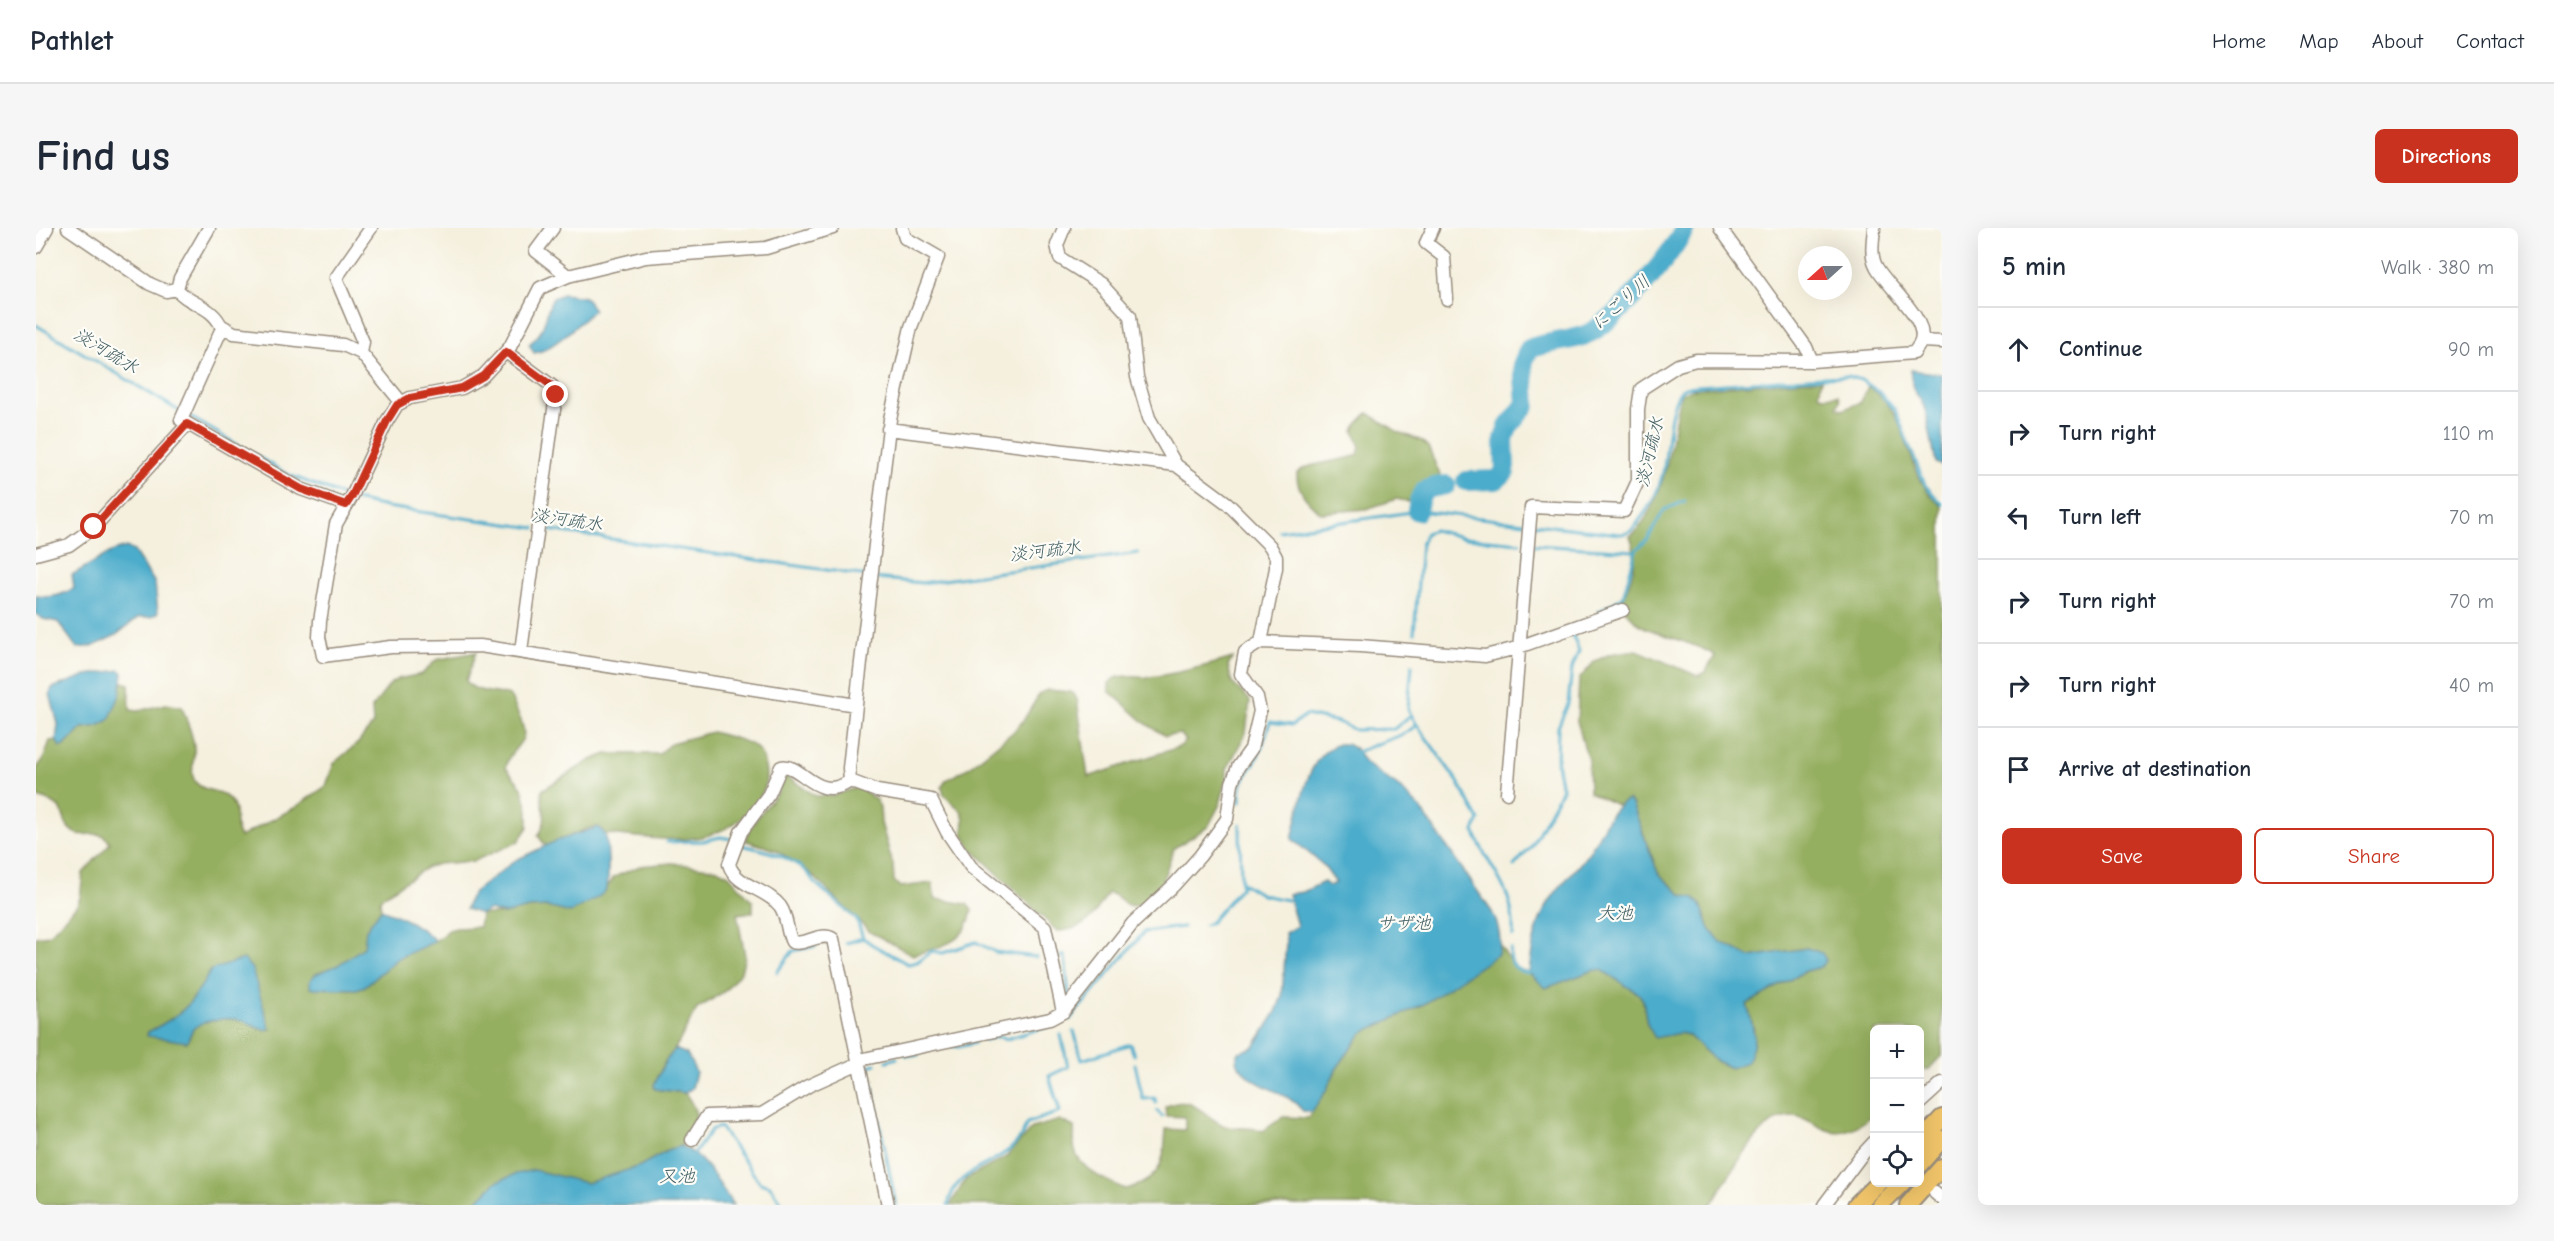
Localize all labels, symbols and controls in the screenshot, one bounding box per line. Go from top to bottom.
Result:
text: Pathlet [30,25,113,57]
text: Home [2212,29,2266,53]
text: Map [2299,29,2339,53]
text: About [2372,29,2423,53]
text: Contact [2456,29,2524,53]
button: Directions [2375,129,2518,183]
text: Find us [36,132,170,181]
north arrow [1798,246,1852,300]
text: 5 min [2002,252,2066,282]
text: Walk · 380 m [2381,256,2494,279]
water label: にごり川 [1587,271,1655,335]
water label: 淡河疏水 [70,323,142,379]
icon: ahead [2002,333,2035,366]
text: Continue [2059,336,2142,362]
text: 90 m [2448,338,2494,361]
route end [542,381,568,407]
water label: 淡河疏水 [1632,415,1668,489]
icon: right [2002,417,2035,450]
text: Turn right [2059,420,2156,446]
text: 110 m [2443,422,2494,445]
icon: left [2002,501,2035,534]
text: Turn left [2059,504,2141,530]
water label: 淡河疏水 [530,505,604,535]
text: 70 m [2449,506,2494,529]
route start [80,513,106,539]
water label: 淡河疏水 [1008,536,1082,566]
icon: right [2002,585,2035,618]
text: Turn right [2059,588,2156,614]
text: 70 m [2449,590,2494,613]
icon: right [2002,669,2035,702]
text: Turn right [2059,672,2156,698]
text: 40 m [2449,674,2494,697]
icon: arrive [2002,753,2035,786]
text: Arrive at destination [2059,756,2251,782]
button: Save [2002,828,2242,884]
button: Share [2254,828,2494,884]
water label: 大池 [1597,903,1634,924]
water label: サザ池 [1377,913,1432,934]
map controls [1870,1025,1924,1187]
button: + [1870,1025,1924,1079]
button: − [1870,1079,1924,1133]
button: locate [1870,1133,1924,1187]
water label: 又池 [659,1166,696,1187]

